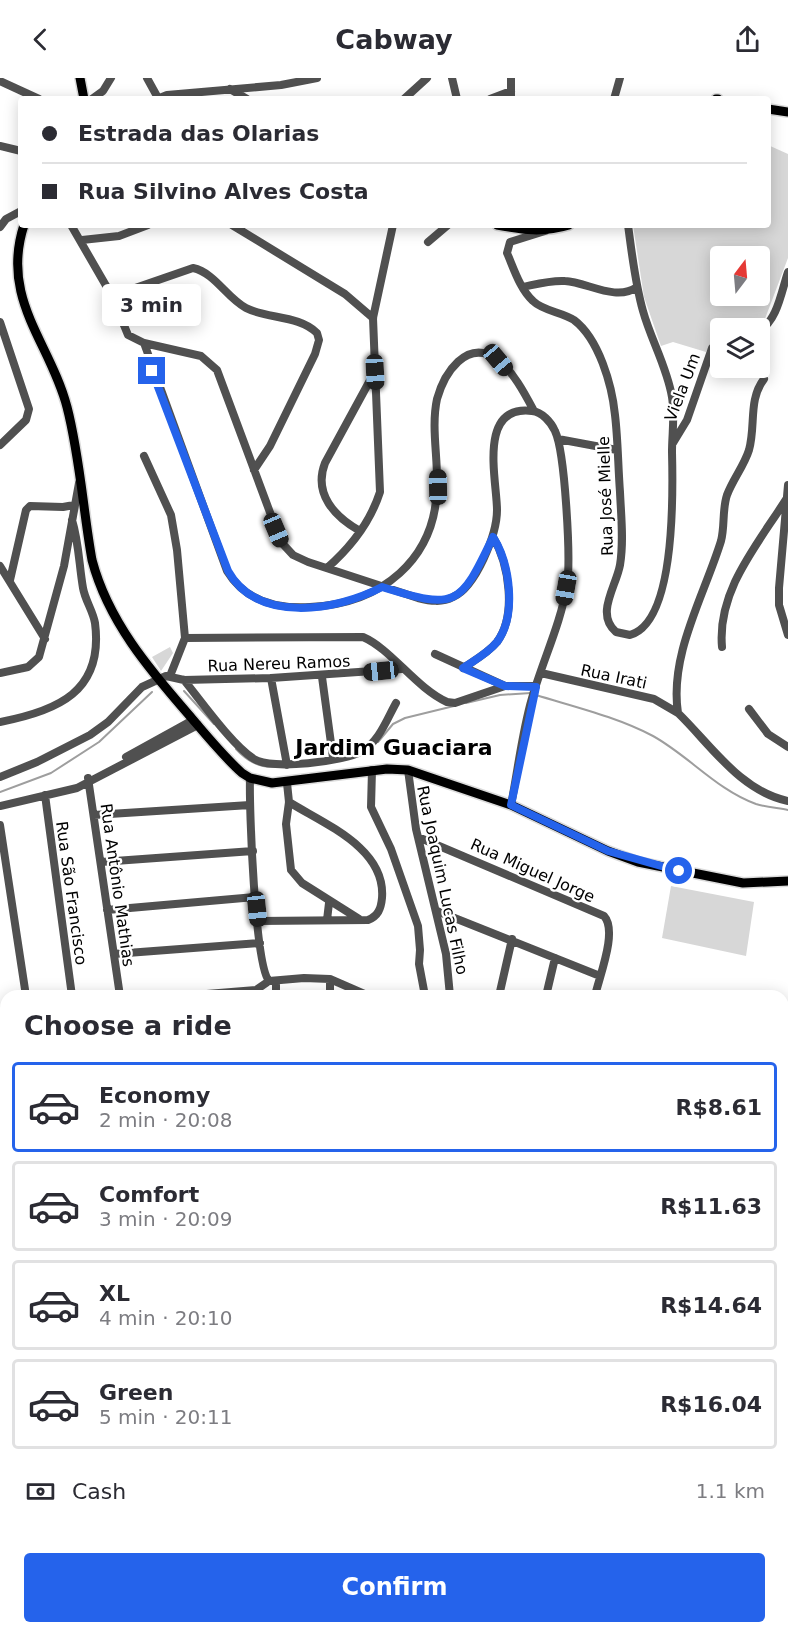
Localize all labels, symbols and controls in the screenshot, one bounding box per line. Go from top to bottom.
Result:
icon: back [24,23,57,56]
icon: share [731,23,764,56]
text: Cabway [335,24,453,55]
text: Estrada das Olarias [78,121,319,146]
text: Rua Silvino Alves Costa [78,179,369,204]
north arrow [710,246,770,306]
map controls [710,246,770,378]
callout: 3 min [102,284,201,326]
text: 3 min [120,293,183,317]
button: layers [710,318,770,378]
car [480,340,516,380]
street label: Viela Um [661,350,704,424]
car [365,354,385,390]
route end [138,357,165,384]
street label: Rua José Mielle [594,436,617,556]
car [429,469,447,505]
car [261,510,291,550]
car [554,569,578,607]
street label: Rua Nereu Ramos [207,652,351,675]
car [362,660,400,682]
street label: Rua Irati [579,660,649,693]
district label: Jardim Guaciara [293,735,493,760]
street label: Rua Joaquim Lucas Filho [413,784,472,976]
street label: Rua Antônio Mathias [97,802,138,968]
street label: Rua São Francisco [52,820,91,966]
street label: Rua Miguel Jorge [468,834,598,906]
route start [665,857,692,884]
car [246,890,268,928]
text: Choose a ride [24,1010,232,1041]
icon: car [27,1080,81,1134]
text: Economy [99,1083,210,1108]
text: R$8.61 [675,1095,762,1120]
text: 2 min · 20:08 [99,1108,233,1132]
icon: car [27,1179,81,1233]
text: Comfort [99,1182,199,1207]
text: R$11.63 [660,1194,762,1219]
text: 3 min · 20:09 [99,1207,233,1231]
icon: car [27,1278,81,1332]
text: XL [99,1281,130,1306]
text: R$14.64 [660,1293,762,1318]
text: 4 min · 20:10 [99,1306,233,1330]
icon: car [27,1377,81,1431]
text: Green [99,1380,173,1405]
text: R$16.04 [660,1392,762,1417]
text: 5 min · 20:11 [99,1405,233,1429]
icon: cash [24,1475,57,1508]
text: Cash [72,1479,126,1504]
text: 1.1 km [696,1479,765,1503]
button: Confirm [24,1553,765,1622]

